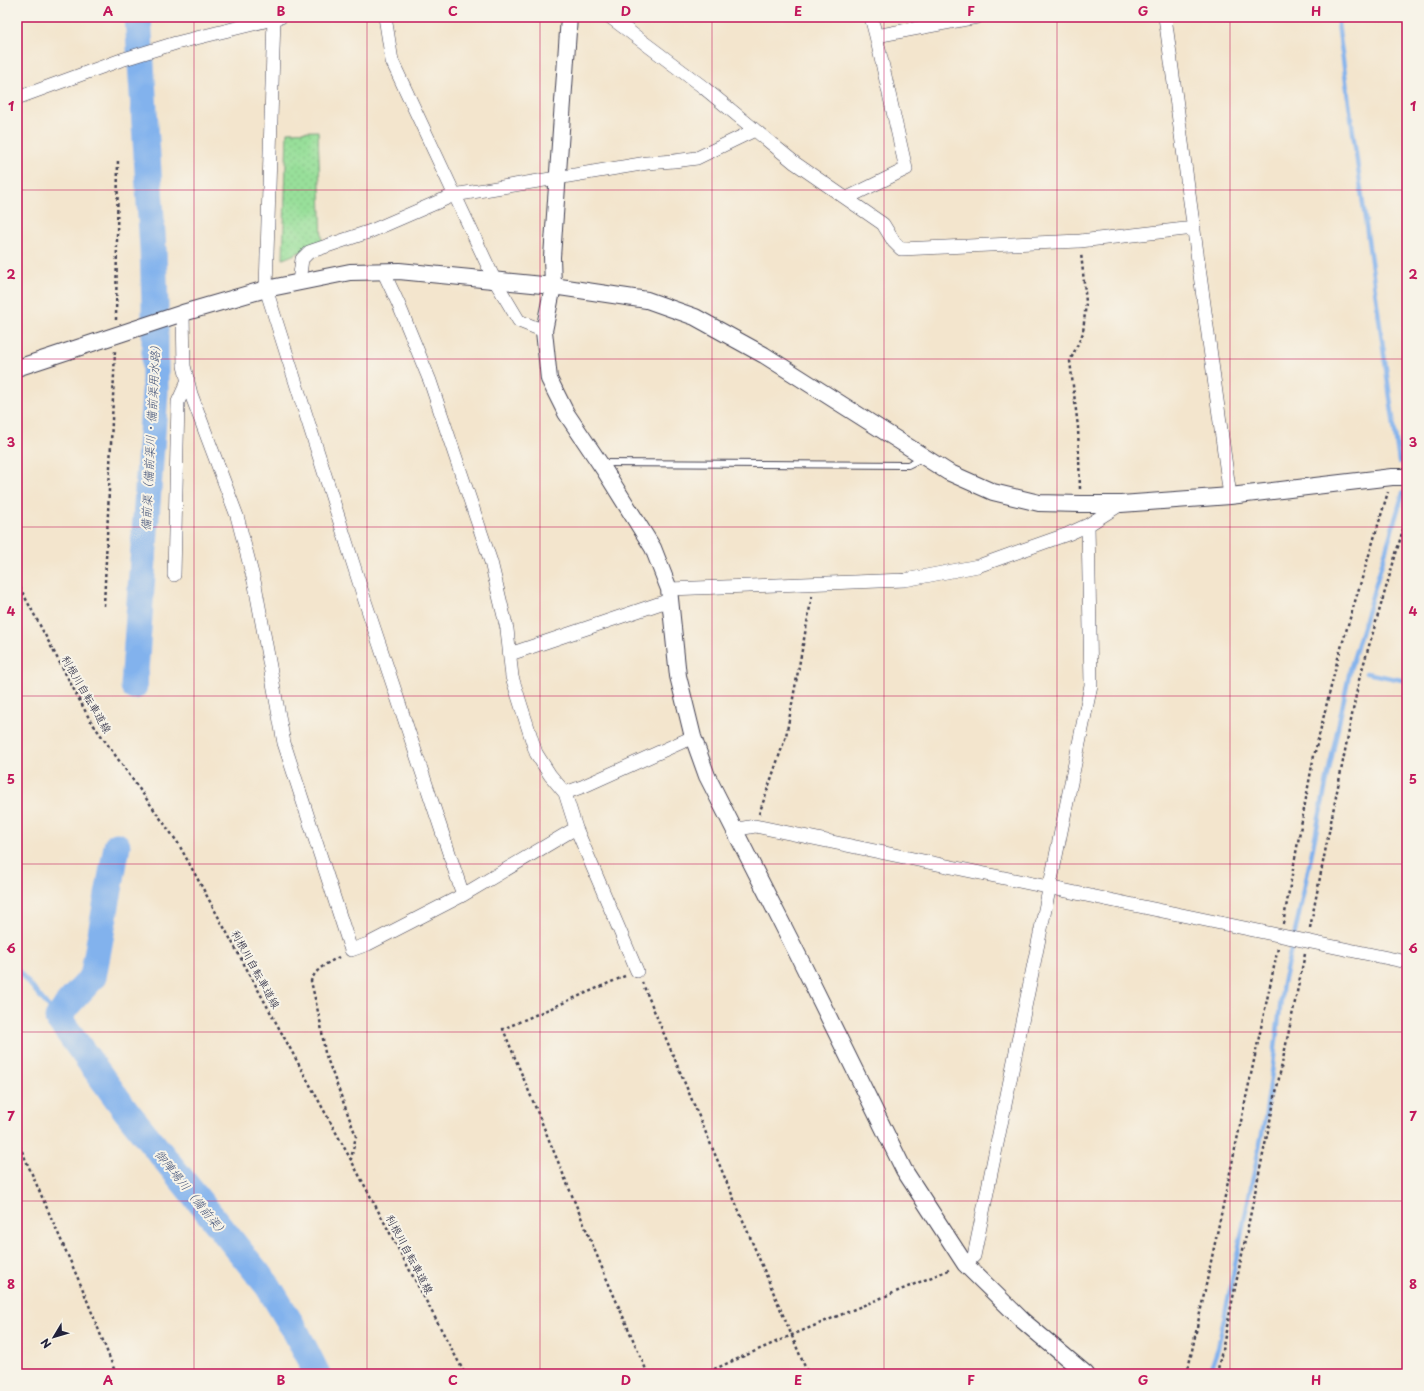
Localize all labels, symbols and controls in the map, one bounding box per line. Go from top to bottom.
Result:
text: A [103,1,113,20]
text: B [277,1,286,20]
text: C [448,1,458,20]
text: D [621,1,631,20]
text: E [794,1,802,20]
text: F [967,1,975,20]
text: G [1138,1,1148,20]
text: H [1311,1,1321,20]
text: 1 [8,96,14,115]
text: 1 [1410,96,1416,115]
text: 2 [6,264,16,283]
text: 2 [1408,264,1418,283]
water label: 備前渠（備前渠川・備前渠用水路） [136,339,164,531]
text: 3 [7,432,16,451]
text: 3 [1409,432,1418,451]
text: 4 [7,601,16,620]
text: 4 [1409,601,1418,620]
street label: 利根川自転車道線 [58,652,116,736]
text: 5 [7,769,15,788]
text: 5 [1409,769,1417,788]
street label: 利根川自転車道線 [227,926,285,1012]
text: 6 [6,938,16,957]
text: 6 [1408,938,1418,957]
text: 7 [7,1106,15,1125]
text: 7 [1409,1106,1417,1125]
water label: 御陣場川（備前渠） [151,1145,233,1241]
street label: 利根川自転車道線 [382,1211,438,1297]
text: 8 [7,1274,15,1293]
text: 8 [1409,1274,1417,1293]
north arrow [34,1317,74,1357]
text: N [36,1335,55,1352]
text: A [103,1370,113,1389]
text: B [277,1370,286,1389]
text: C [448,1370,458,1389]
text: D [621,1370,631,1389]
text: E [794,1370,802,1389]
text: F [967,1370,975,1389]
text: G [1138,1370,1148,1389]
text: H [1311,1370,1321,1389]

